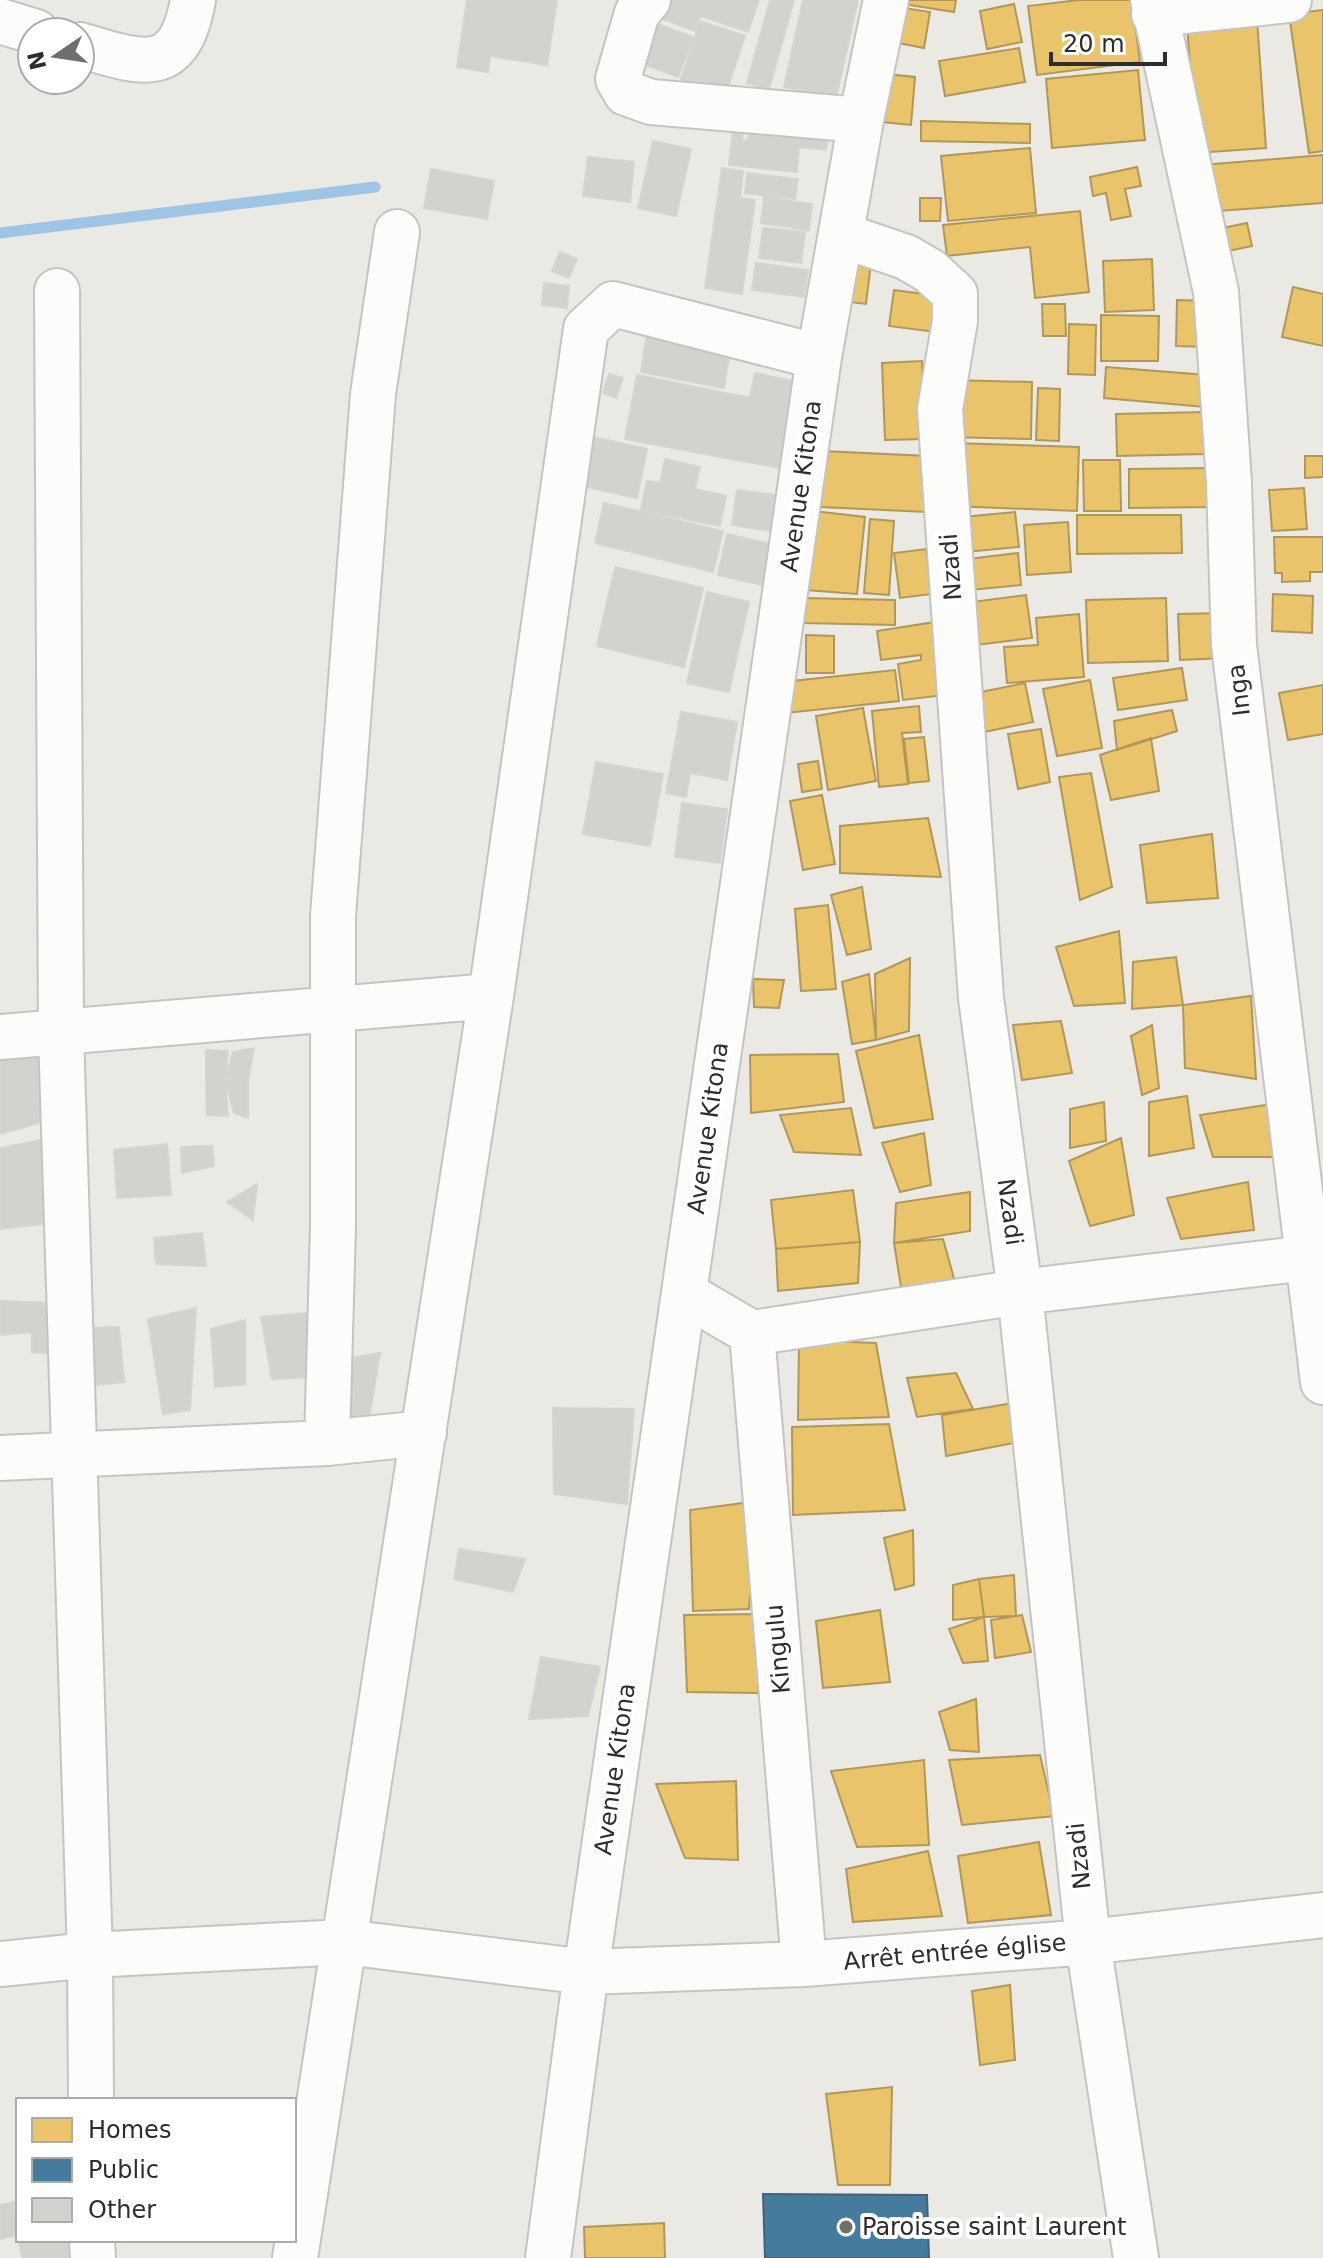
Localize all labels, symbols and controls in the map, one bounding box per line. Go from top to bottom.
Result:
north arrow [16,16,96,96]
scale bar [1051,16,1165,66]
text: 20 m [1063,30,1125,58]
text: N [23,49,51,72]
street label: Avenue Kitona [775,398,827,574]
street label: Nzadi [935,533,967,601]
street label: Inga [1222,662,1256,718]
street label: Avenue Kitona [682,1040,734,1216]
street label: Nzadi [991,1177,1029,1247]
street label: Kingulu [760,1603,796,1695]
street label: Avenue Kitona [589,1681,641,1857]
street label: Nzadi [1062,1821,1096,1891]
street label: Arrêt entrée église [842,1928,1068,1976]
legend [16,2098,296,2242]
text: Homes [88,2116,171,2144]
text: Public [88,2156,159,2184]
text: Other [88,2196,156,2224]
place label: Paroisse saint Laurent [862,2213,1126,2241]
marker: Paroisse saint Laurent [837,2218,855,2236]

